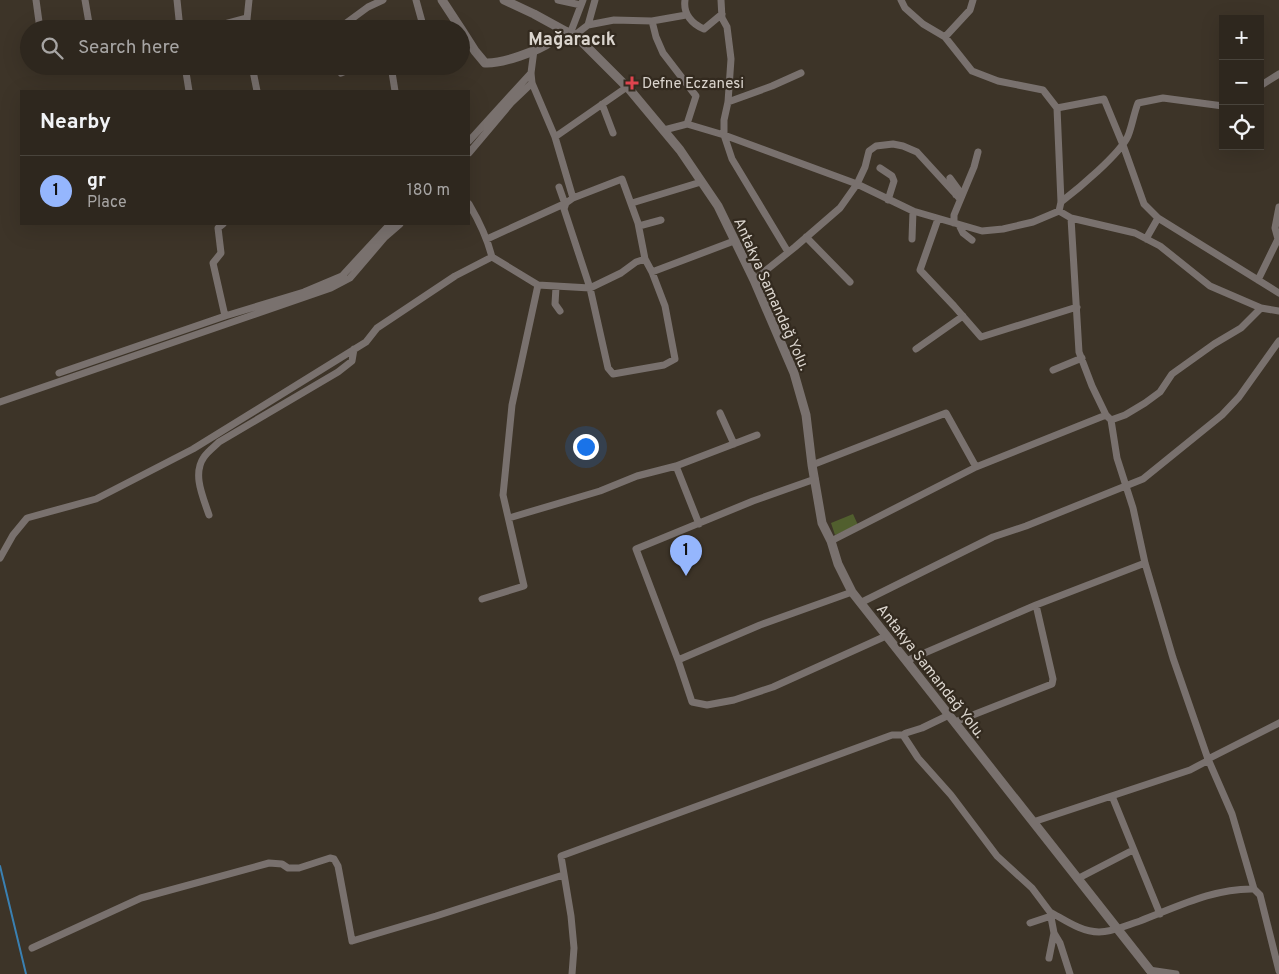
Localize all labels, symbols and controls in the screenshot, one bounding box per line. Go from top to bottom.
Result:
map controls [1219,15,1264,150]
button: + [1219,15,1264,60]
search box [20,20,470,75]
district label: Mağaracık [528,29,616,52]
icon: search [38,34,66,62]
text: Search here [78,36,180,60]
button: − [1219,60,1264,105]
place label: Defne Eczanesi [642,75,744,94]
marker: Defne Eczanesi [626,77,638,89]
button: locate [1219,105,1264,150]
text: Nearby [40,109,111,136]
text: gr [87,169,106,193]
text: 1 [53,181,59,201]
text: 180 m [407,181,450,201]
text: Place [87,193,127,213]
street label: Antakya Samandağ Yolu. [728,215,813,374]
your location [573,434,599,460]
pin: 1 [670,535,702,576]
street label: Antakya Samandağ Yolu. [871,601,988,743]

